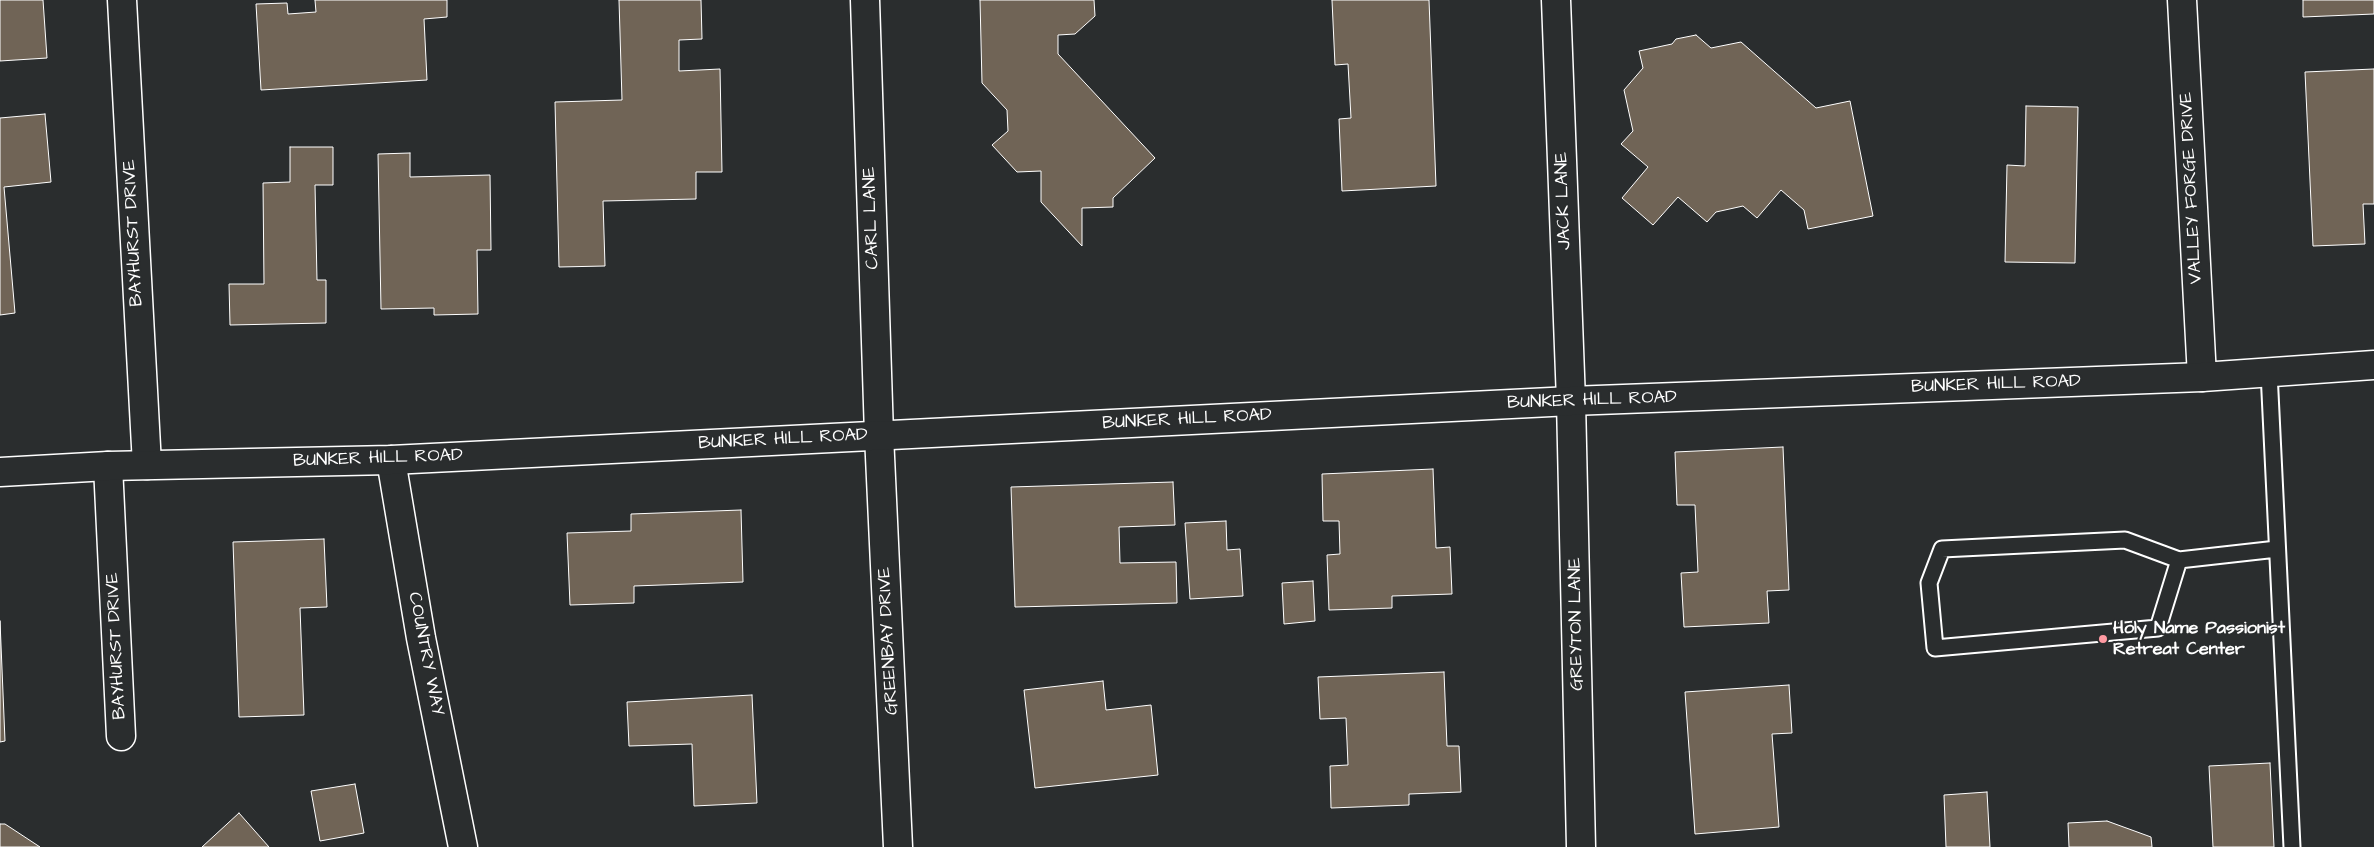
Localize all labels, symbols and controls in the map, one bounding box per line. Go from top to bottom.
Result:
street label: VALLEY FORGE DRIVE [2176,92,2208,284]
street label: JACK LANE [1551,152,1577,250]
street label: BAYHURST DRIVE [119,159,149,307]
street label: CARL LANE [859,166,885,270]
street label: BUNKER HILL ROAD [1911,371,2081,399]
street label: BUNKER HILL ROAD [1507,387,1677,415]
street label: BUNKER HILL ROAD [1102,405,1272,435]
street label: BUNKER HILL ROAD [698,425,868,455]
street label: BUNKER HILL ROAD [293,445,463,473]
street label: GREYTON LANE [1565,557,1589,691]
street label: GREENBAY DRIVE [874,566,904,716]
street label: BAYHURST DRIVE [102,572,132,720]
street label: COUNTRY WAY [402,591,448,717]
place label: Holy Name Passionist Retreat Center [2113,618,2285,660]
marker: Holy Name Passionist Retreat Center [2097,633,2109,645]

